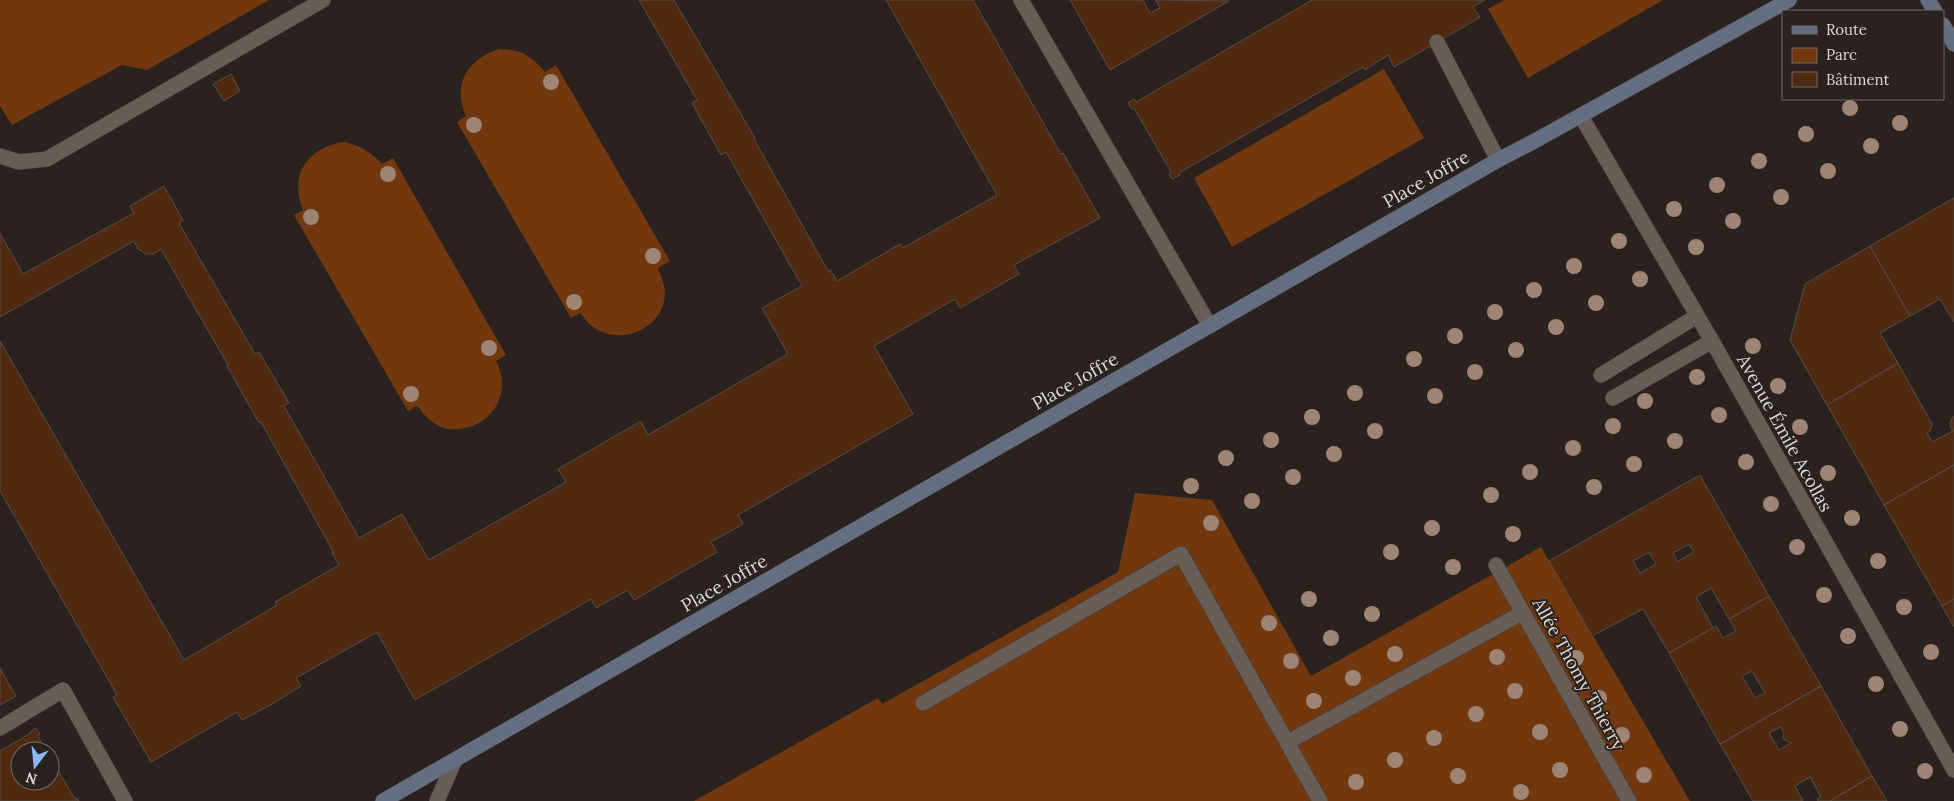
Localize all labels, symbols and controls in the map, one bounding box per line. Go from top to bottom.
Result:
legend [1782,10,1944,100]
text: Route [1826,20,1867,39]
text: Parc [1826,45,1857,64]
text: Bâtiment [1826,70,1889,89]
street label: Place Joffre [1379,145,1473,213]
street label: Place Joffre [1028,347,1122,415]
street label: Avenue Émile Acollas [1732,349,1838,516]
street label: Place Joffre [677,549,771,617]
street label: Allée Thomy Thierry [1527,593,1631,755]
north arrow [10,741,60,791]
text: N [24,768,39,789]

